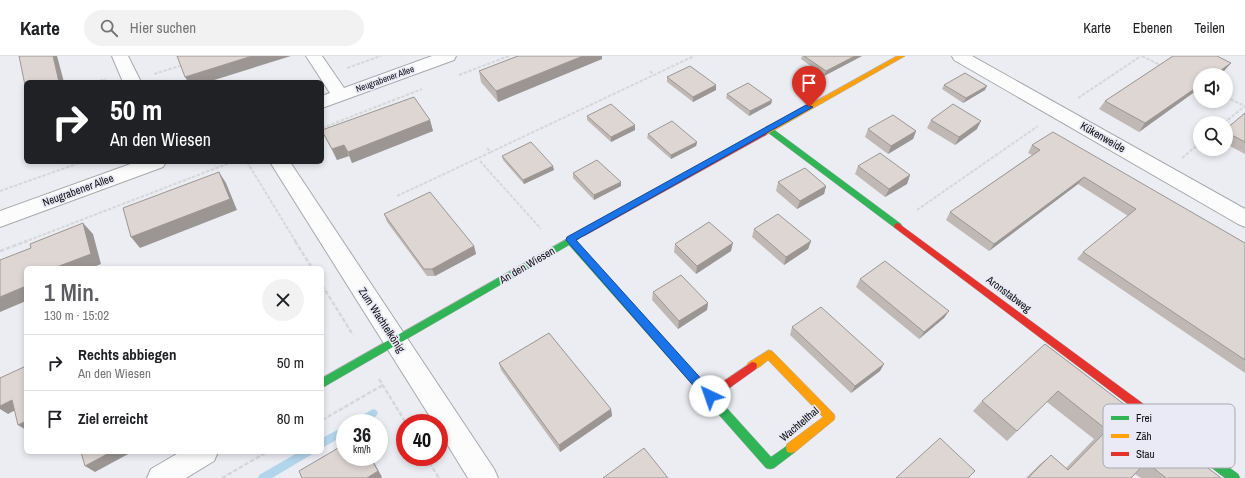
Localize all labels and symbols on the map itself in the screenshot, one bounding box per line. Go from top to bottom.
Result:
street label: Neugrabener Allee [354,63,416,95]
pin [792,66,826,107]
street label: Kükenweide [1078,119,1128,155]
street label: Neugrabener Allee [40,171,116,209]
street label: An den Wiesen [496,244,557,287]
street label: Aronstabweg [983,272,1034,315]
street label: Zum Wachtelkönig [356,285,408,355]
position arrow [689,375,731,417]
street label: Wachtelthal [777,404,821,444]
legend [1103,404,1235,468]
text: Frei [1136,411,1152,425]
speed limit sign: 40 [396,414,448,466]
text: Zäh [1136,429,1152,443]
text: Stau [1136,447,1155,461]

